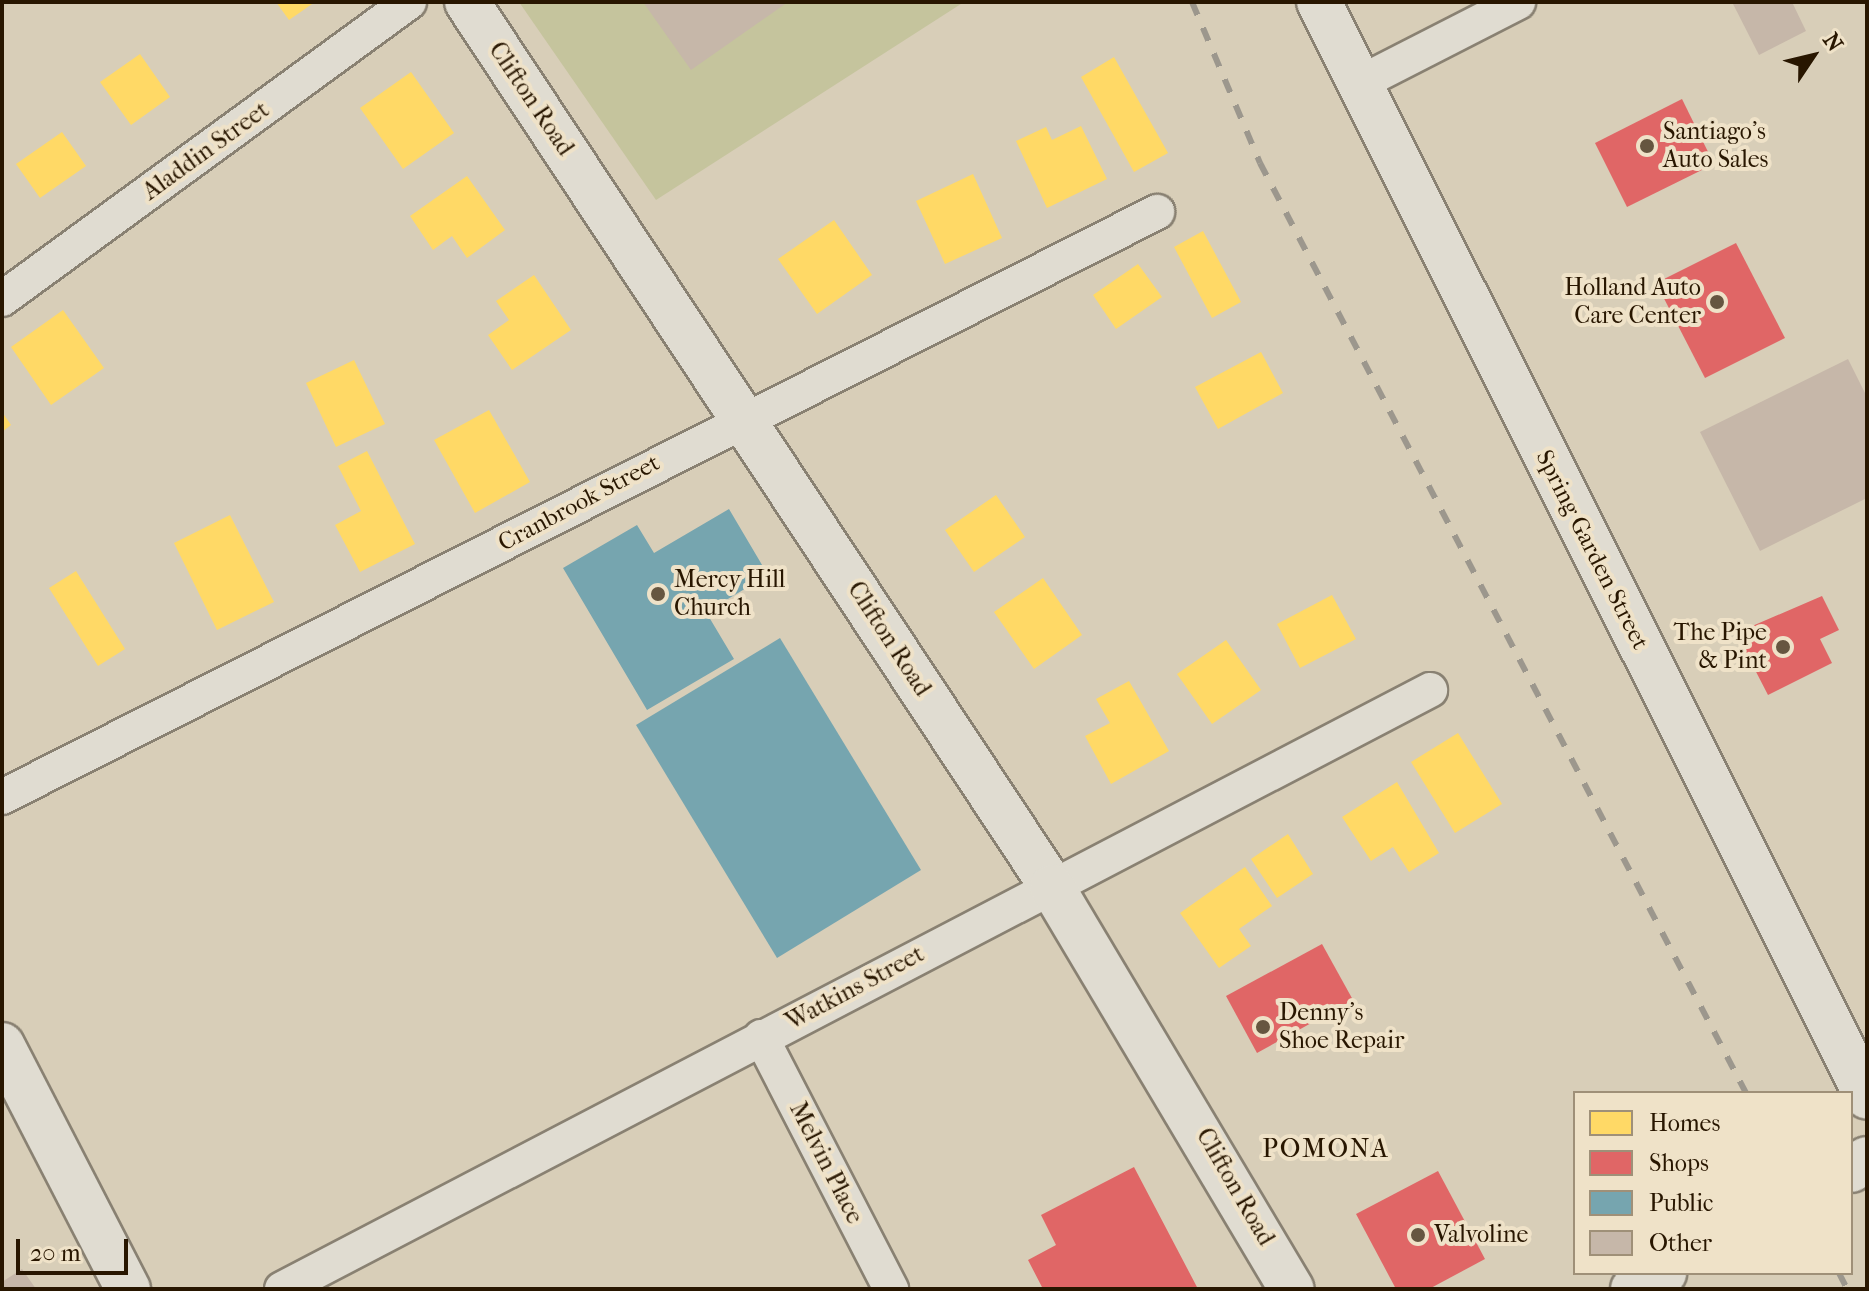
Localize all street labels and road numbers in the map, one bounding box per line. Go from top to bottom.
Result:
street label: Clifton Road [482,37,580,161]
street label: Aladdin Street [137,96,275,206]
street label: Spring Garden Street [1529,446,1655,654]
street label: Cranbrook Street [493,448,665,558]
street label: Clifton Road [841,576,937,702]
street label: Watkins Street [781,940,929,1036]
street label: Melvin Place [783,1097,869,1229]
street label: Clifton Road [1190,1123,1280,1251]

